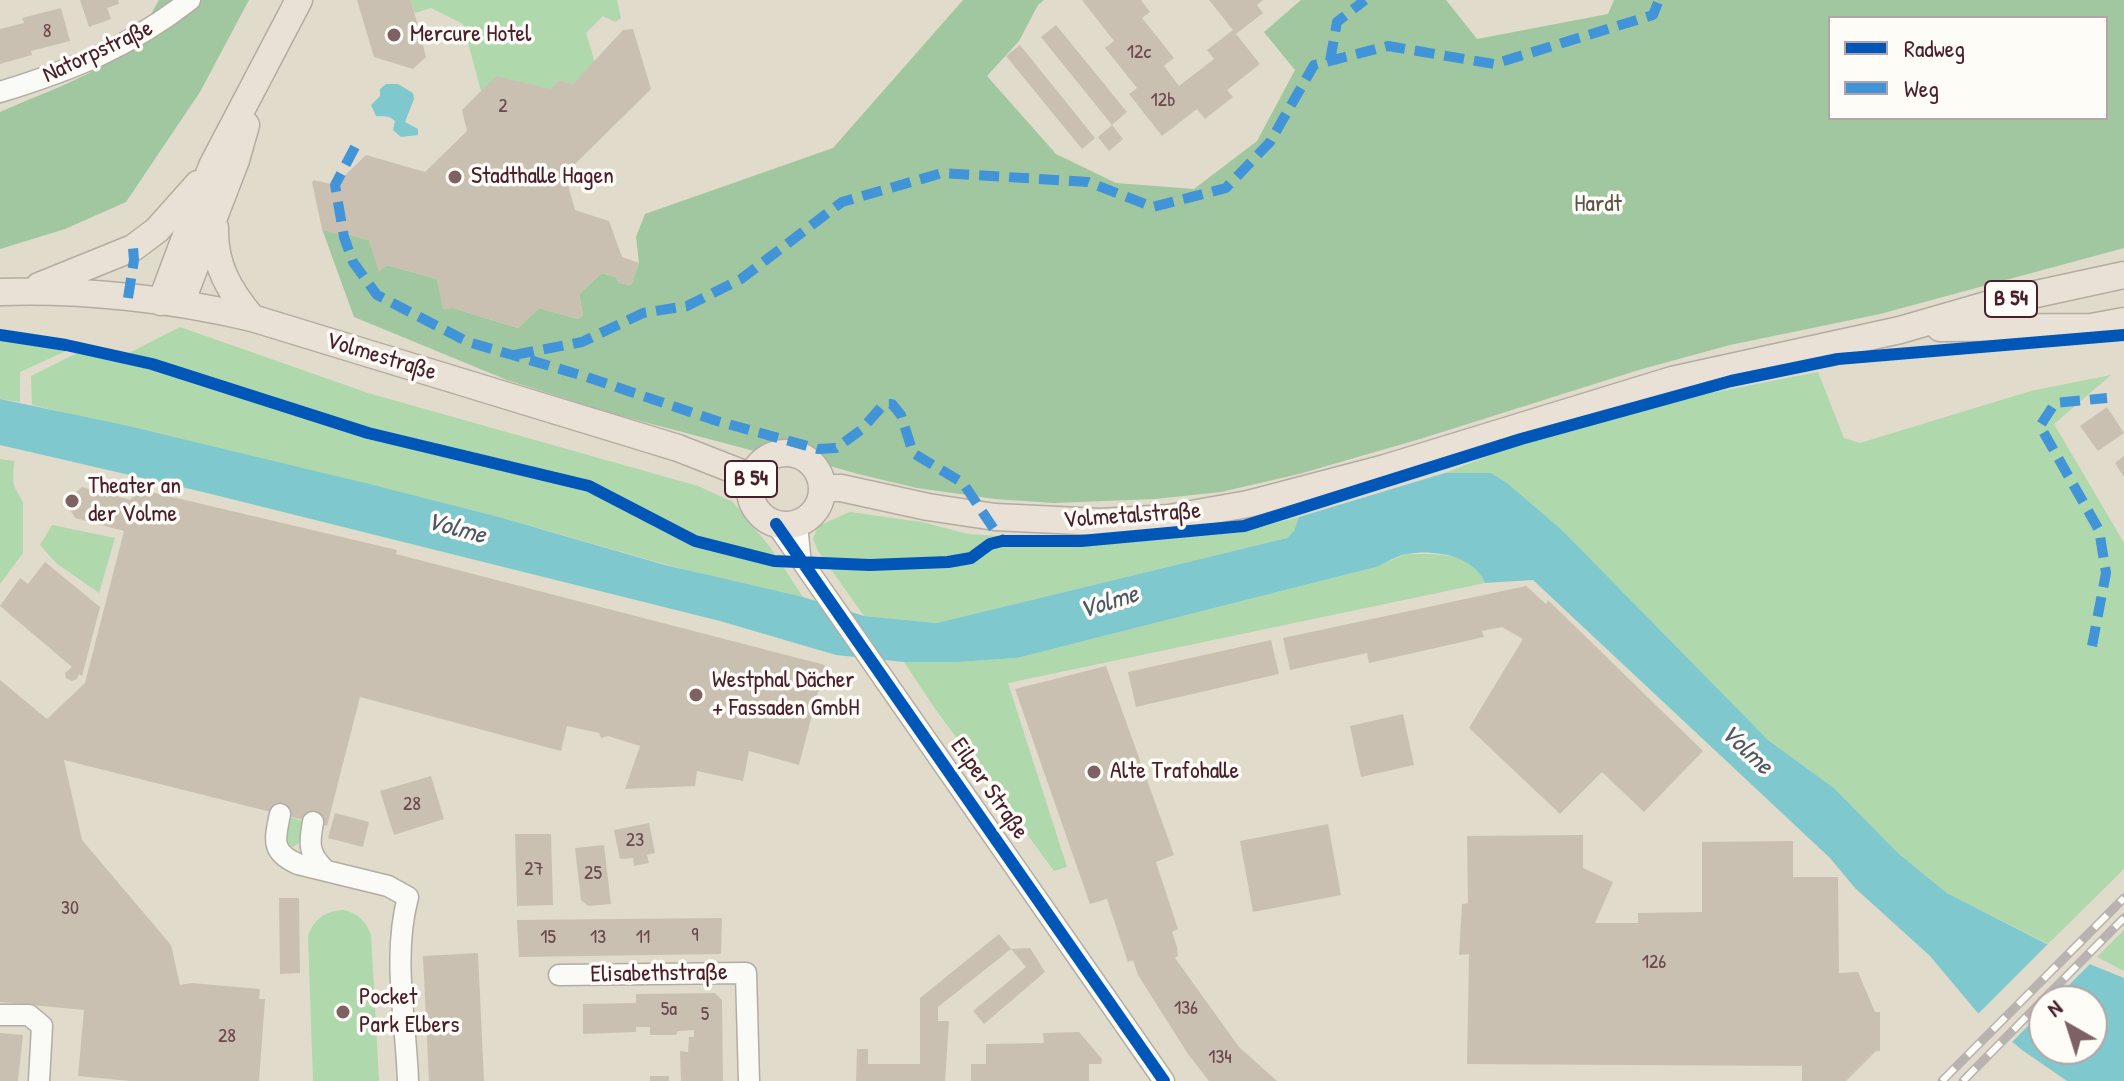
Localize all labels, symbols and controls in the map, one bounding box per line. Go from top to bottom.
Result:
street label: Natorpstraße [38,14,158,90]
legend [1828,16,2108,120]
house number: 8 [43,20,51,44]
place label: Mercure Hotel [410,21,531,49]
marker: Mercure Hotel [385,26,403,44]
text: Radweg [1904,32,1965,64]
house number: 12c [1127,41,1151,65]
text: Weg [1904,72,1939,104]
house number: 12b [1151,89,1175,113]
house number: 2 [498,95,508,119]
place label: Stadthalle Hagen [471,163,614,191]
marker: Stadthalle Hagen [446,168,464,186]
park label: Hardt [1574,191,1622,219]
road number: B 54 [1985,281,2037,317]
street label: Volmestraße [322,327,440,387]
road number: B 54 [725,461,777,497]
place label: Theater an der Volme [88,473,181,529]
marker: Theater an der Volme [63,492,81,510]
street label: Volmetalstraße [1062,497,1202,535]
water label: Volme [423,506,489,552]
water label: Volme [1076,579,1142,627]
place label: Westphal Dächer + Fassaden GmbH [712,667,860,723]
marker: Westphal Dächer + Fassaden GmbH [687,686,705,704]
water label: Volme [1713,718,1779,782]
street label: Eilper Straße [944,733,1034,845]
place label: Alte Trafohalle [1110,758,1239,786]
marker: Alte Trafohalle [1085,763,1103,781]
house number: 28 [403,793,421,817]
house number: 23 [626,829,644,853]
house number: 27 [524,858,544,882]
house number: 25 [584,862,602,886]
house number: 30 [61,897,79,921]
house number: 9 [691,924,699,948]
house number: 15 [540,926,556,950]
house number: 13 [590,926,606,950]
house number: 11 [636,926,650,950]
house number: 126 [1642,951,1666,975]
street label: Elisabethstraße [590,958,728,990]
place label: Pocket Park Elbers [359,984,460,1040]
north arrow [2028,985,2108,1065]
text: N [2040,993,2068,1023]
house number: 136 [1174,997,1198,1021]
house number: 5a [661,998,677,1022]
marker: Pocket Park Elbers [334,1003,352,1021]
house number: 5 [701,1003,709,1027]
house number: 28 [218,1025,236,1049]
house number: 134 [1208,1046,1232,1070]

